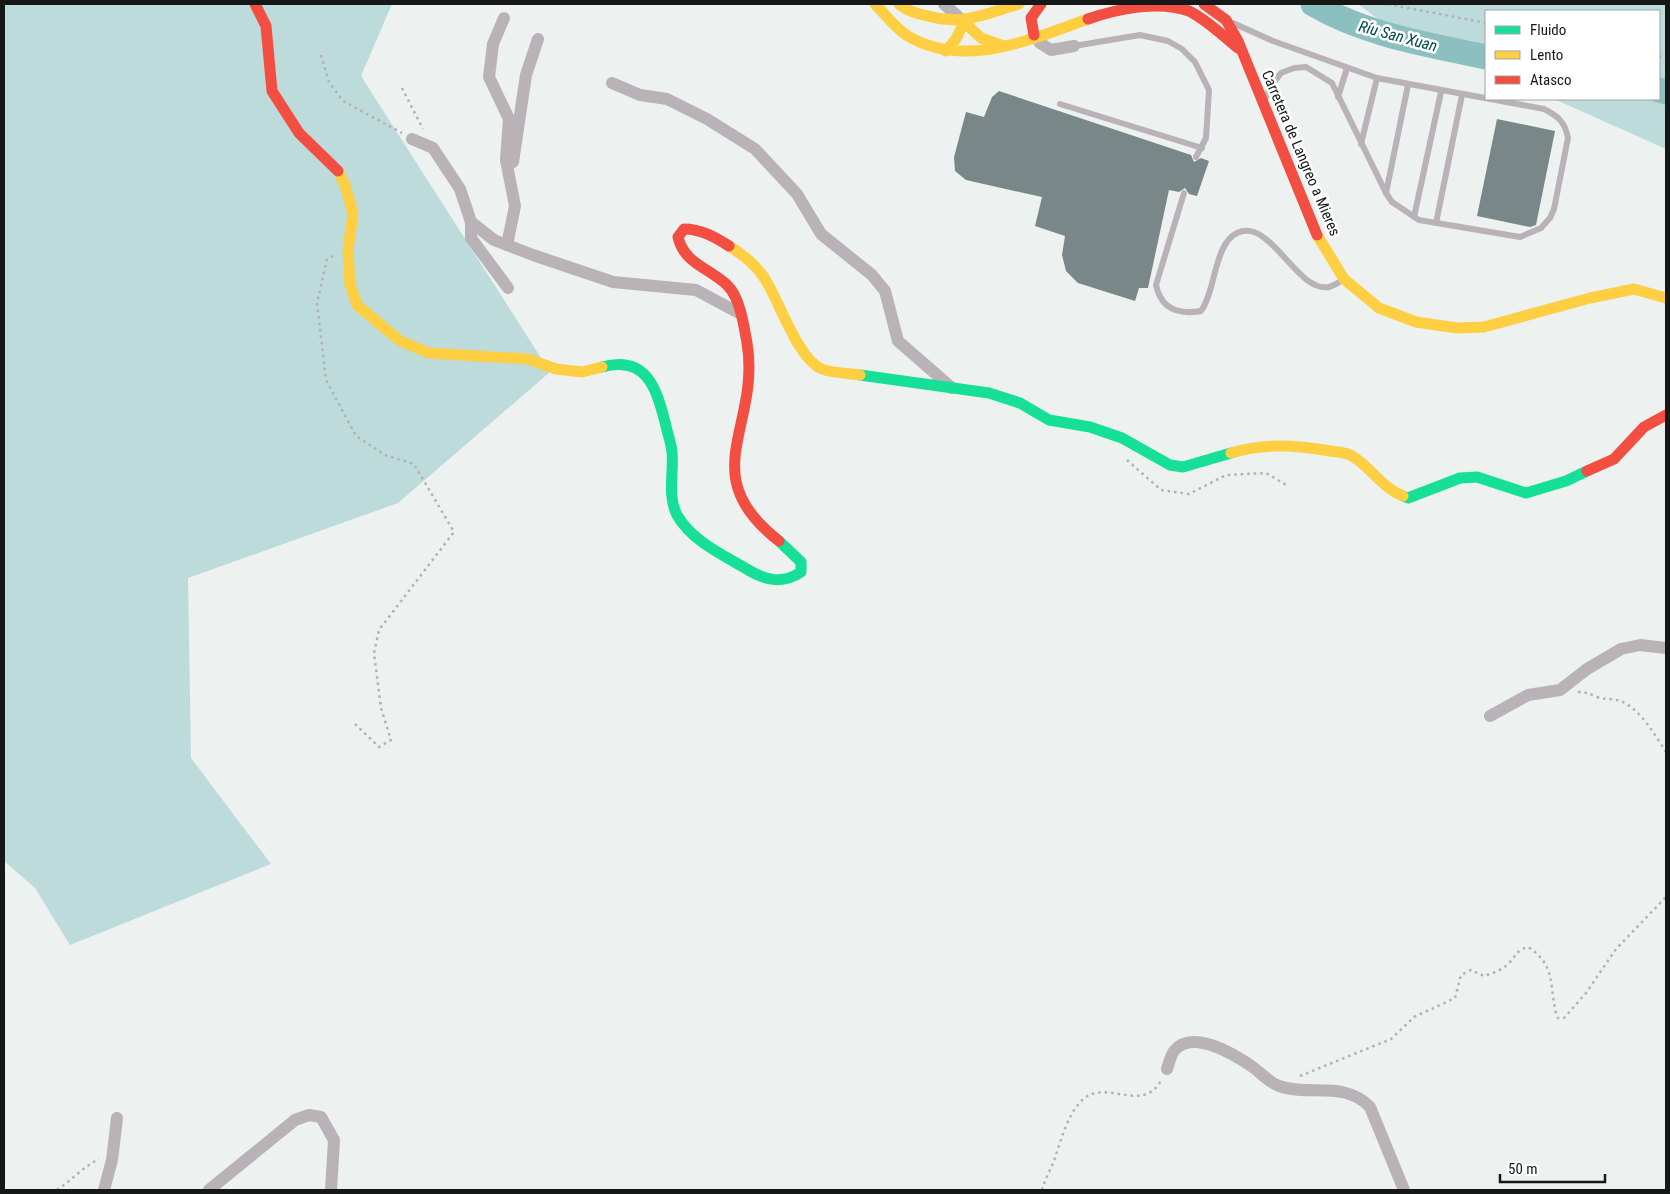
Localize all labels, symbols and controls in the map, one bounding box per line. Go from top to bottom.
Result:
legend [1485,10,1660,100]
water label: Ríu San Xuan [1357,16,1439,56]
text: Fluido [1530,21,1566,39]
text: Lento [1530,46,1563,64]
street label: Carretera de Langreo a Mieres [1258,67,1344,239]
text: Atasco [1530,71,1571,89]
scale bar [1500,1152,1605,1184]
text: 50 m [1508,1160,1538,1178]

